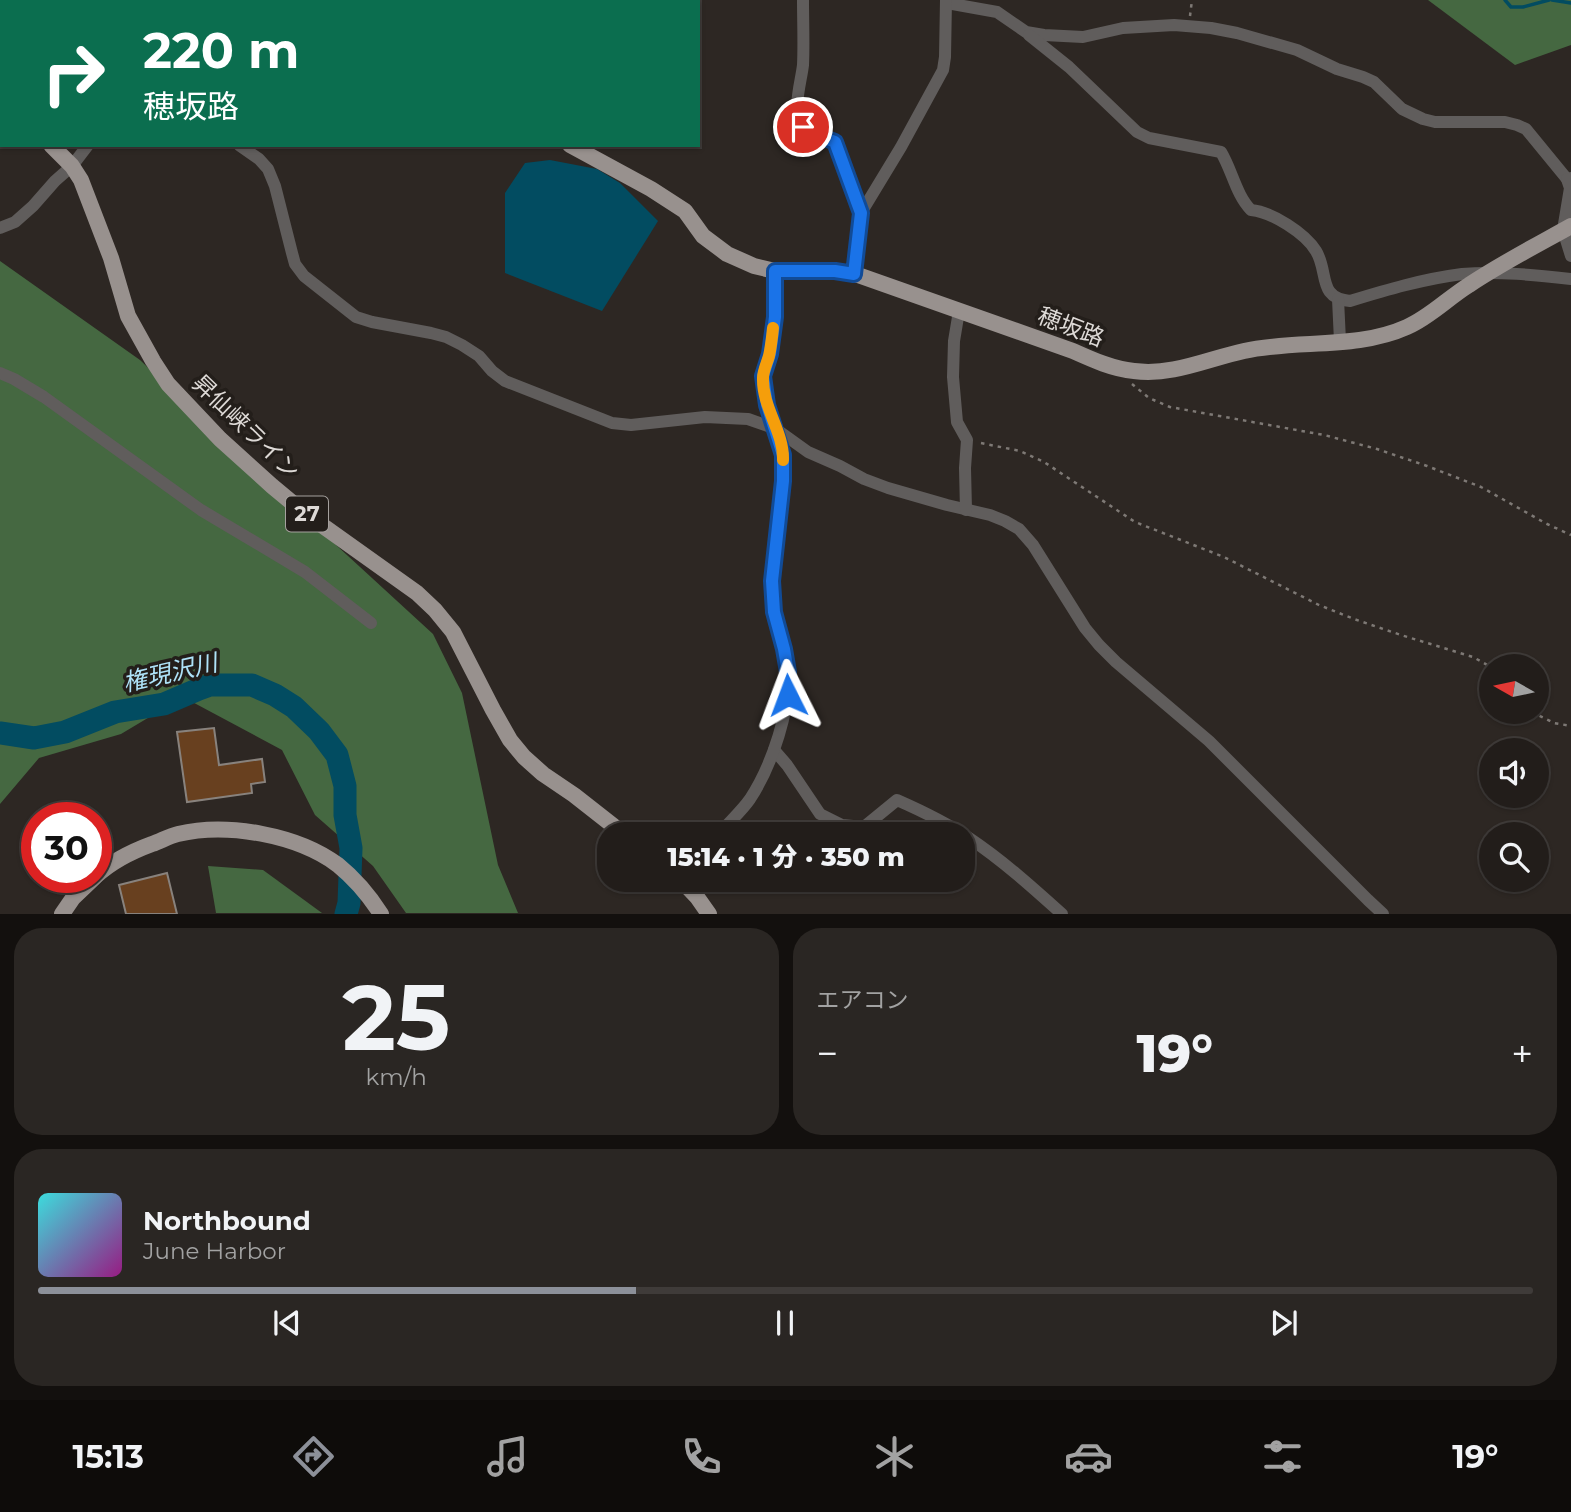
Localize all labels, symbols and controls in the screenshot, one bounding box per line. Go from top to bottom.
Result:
text: 220 m [143,21,299,80]
icon: right [28,28,119,119]
text: 穂坂路 [143,87,239,126]
pin [773,97,833,157]
icon: arrive [784,108,822,146]
street label: 穂坂路 [1034,302,1108,352]
street label: 昇仙峡ライン [187,369,305,485]
road number: 27 [286,496,328,532]
water label: 権現沢川 [120,647,223,697]
north arrow [1479,654,1549,724]
map controls [1479,654,1549,892]
position arrow [751,658,825,732]
button: sound [1479,738,1549,808]
speed limit sign: 30 [21,802,112,893]
button: search [1479,822,1549,892]
text: 15:14 · 1 分 · 350 m [667,841,905,873]
text: 25 [342,962,450,1073]
text: エアコン [817,986,909,1014]
text: 19° [1137,1022,1213,1085]
text: − [817,1030,838,1077]
text: + [1511,1030,1533,1077]
text: km/h [366,1063,427,1091]
text: Northbound [143,1205,311,1237]
text: June Harbor [143,1237,286,1265]
icon: previous [268,1304,306,1342]
icon: pause [766,1304,804,1342]
icon: next [1265,1304,1303,1342]
icon: directions [289,1432,338,1481]
icon: music [483,1432,532,1481]
icon: phone [677,1432,726,1481]
icon: climate [870,1432,919,1481]
icon: car [1064,1432,1113,1481]
icon: filters [1258,1432,1307,1481]
text: 15:13 [72,1437,144,1476]
text: 19° [1452,1437,1498,1476]

